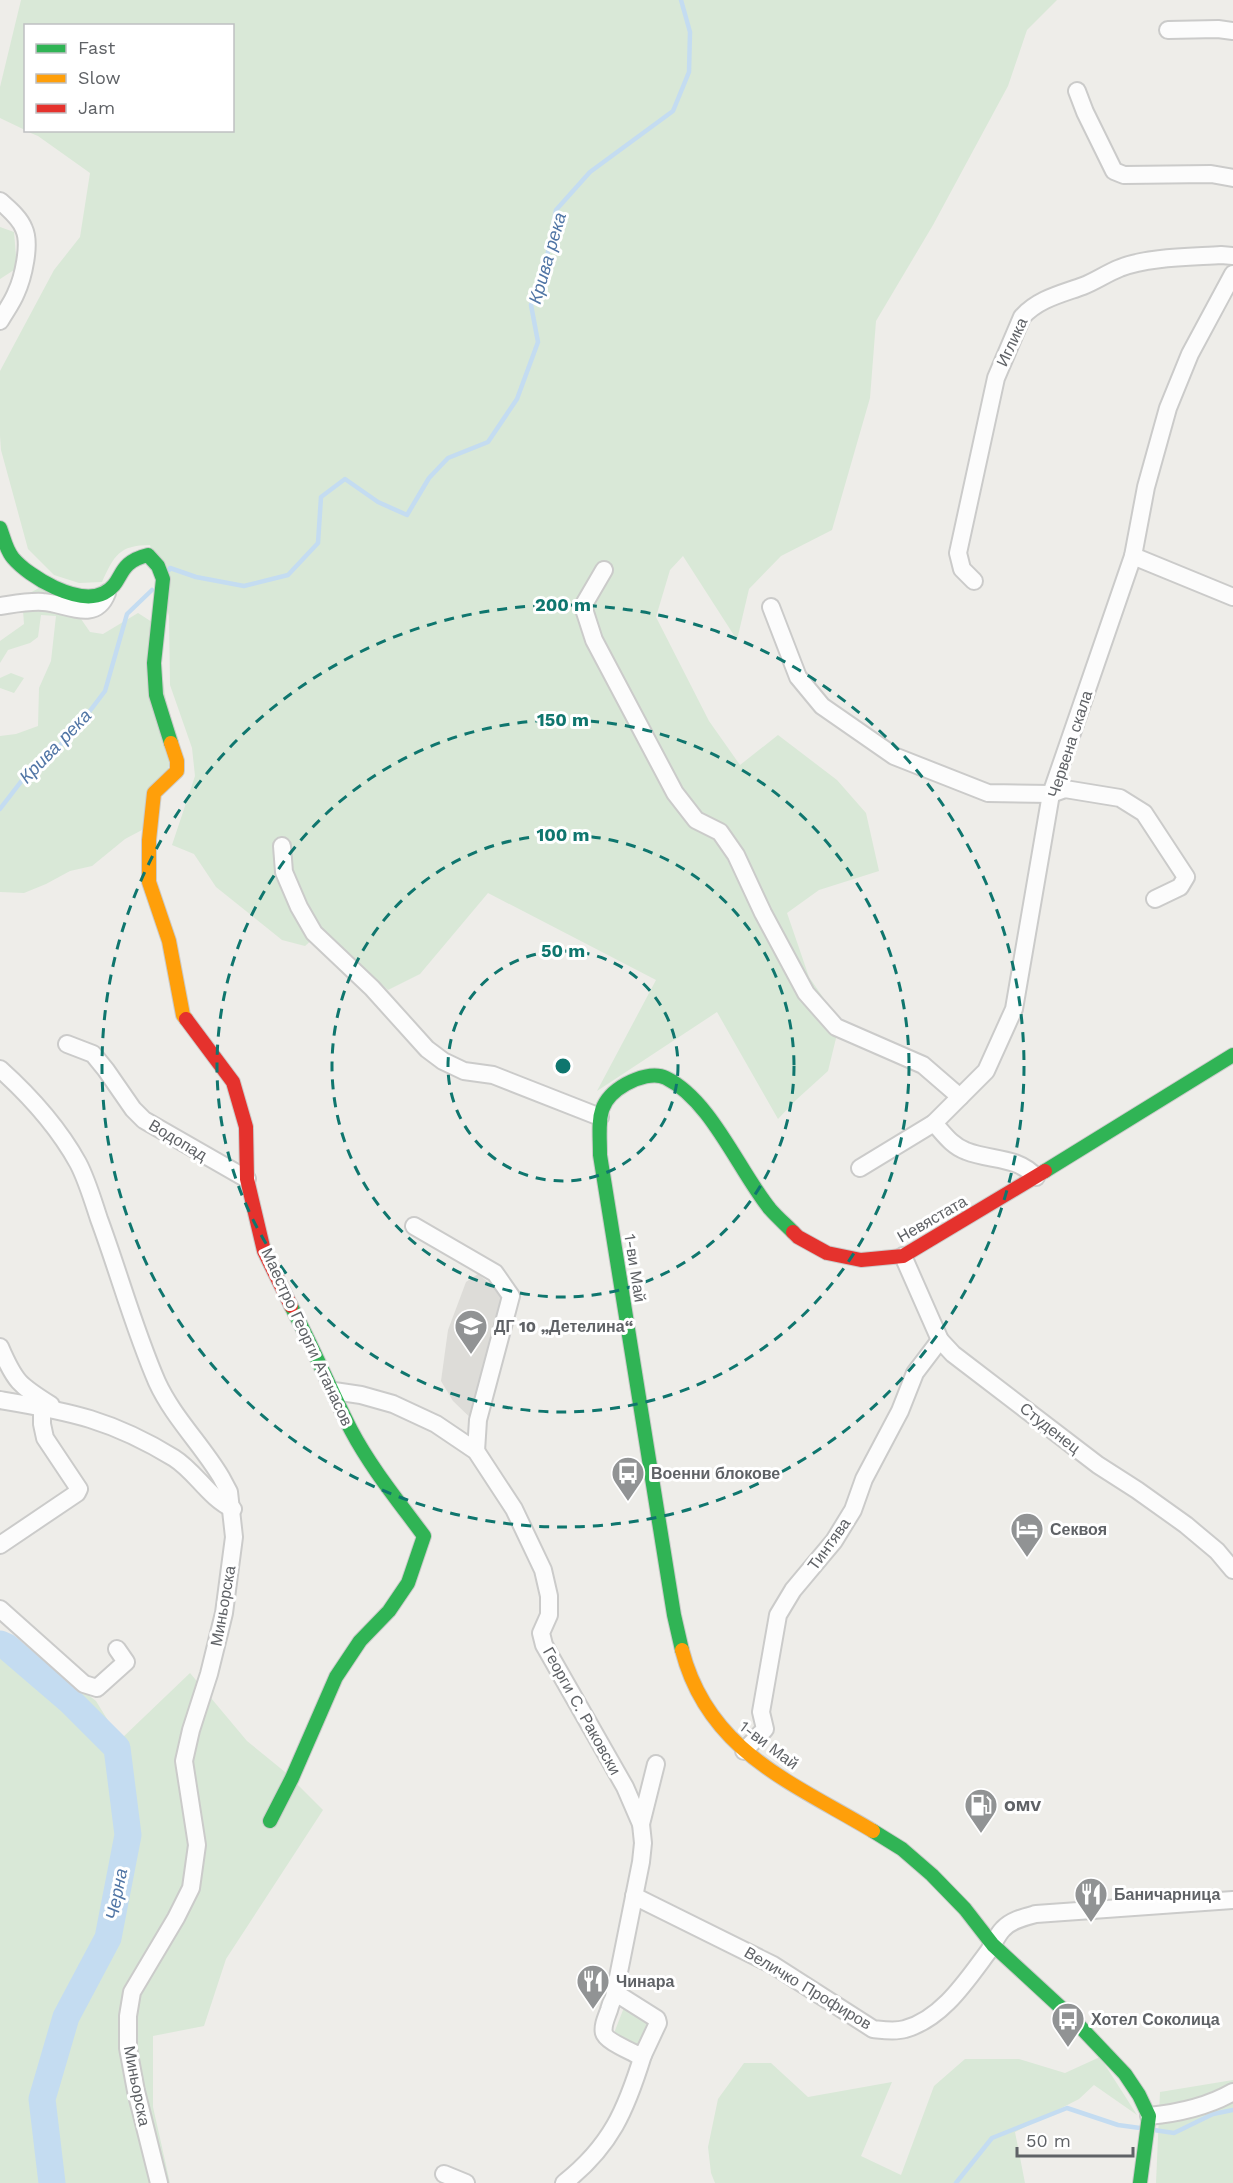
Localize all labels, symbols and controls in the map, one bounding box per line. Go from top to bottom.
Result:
legend [24,24,234,132]
text: Fast [78,37,116,58]
text: Slow [78,67,121,88]
text: Jam [78,97,115,118]
water label: Крива река [524,210,570,306]
street label: Иглика [993,315,1032,369]
text: 200 m [535,594,591,615]
street label: Червена скала [1044,688,1096,800]
water label: Крива река [15,705,95,787]
text: 150 m [537,709,589,730]
text: 100 m [536,824,590,845]
text: 50 m [541,940,585,961]
centre of rings [553,1056,573,1076]
street label: Водопад [146,1115,211,1165]
street label: Невястата [894,1191,970,1247]
street label: 1-ви Май [620,1233,650,1303]
street label: Маестро Георги Атанасов [257,1245,357,1429]
school or university icon: ДГ 10 „Детелина“ [453,1308,489,1355]
place label: ДГ 10 „Детелина“ [494,1317,633,1336]
street label: Студенец [1016,1398,1084,1458]
bus stop icon: Военни блокове [610,1455,646,1502]
place label: Военни блокове [651,1464,780,1483]
hotel icon: Секвоя [1009,1511,1045,1558]
street label: Тинтява [804,1514,854,1574]
place label: Секвоя [1050,1520,1107,1539]
street label: Миньорска [207,1564,239,1648]
street label: Георги С. Раковски [539,1644,625,1778]
street label: 1-ви Май [736,1717,802,1773]
fuel station icon: OMV [963,1787,999,1834]
place label: OMV [1004,1796,1041,1815]
water label: Черна [101,1866,131,1922]
restaurant icon: Баничарница [1073,1876,1109,1923]
place label: Баничарница [1114,1885,1220,1904]
street label: Величко Профиров [741,1943,875,2033]
restaurant icon: Чинара [575,1963,611,2010]
place label: Чинара [616,1972,674,1991]
bus stop icon: Хотел Соколица [1050,2001,1086,2048]
place label: Хотел Соколица [1091,2010,1220,2029]
street label: Миньорска [120,2044,154,2128]
scale bar [1017,2120,1132,2158]
text: 50 m [1026,2130,1071,2151]

